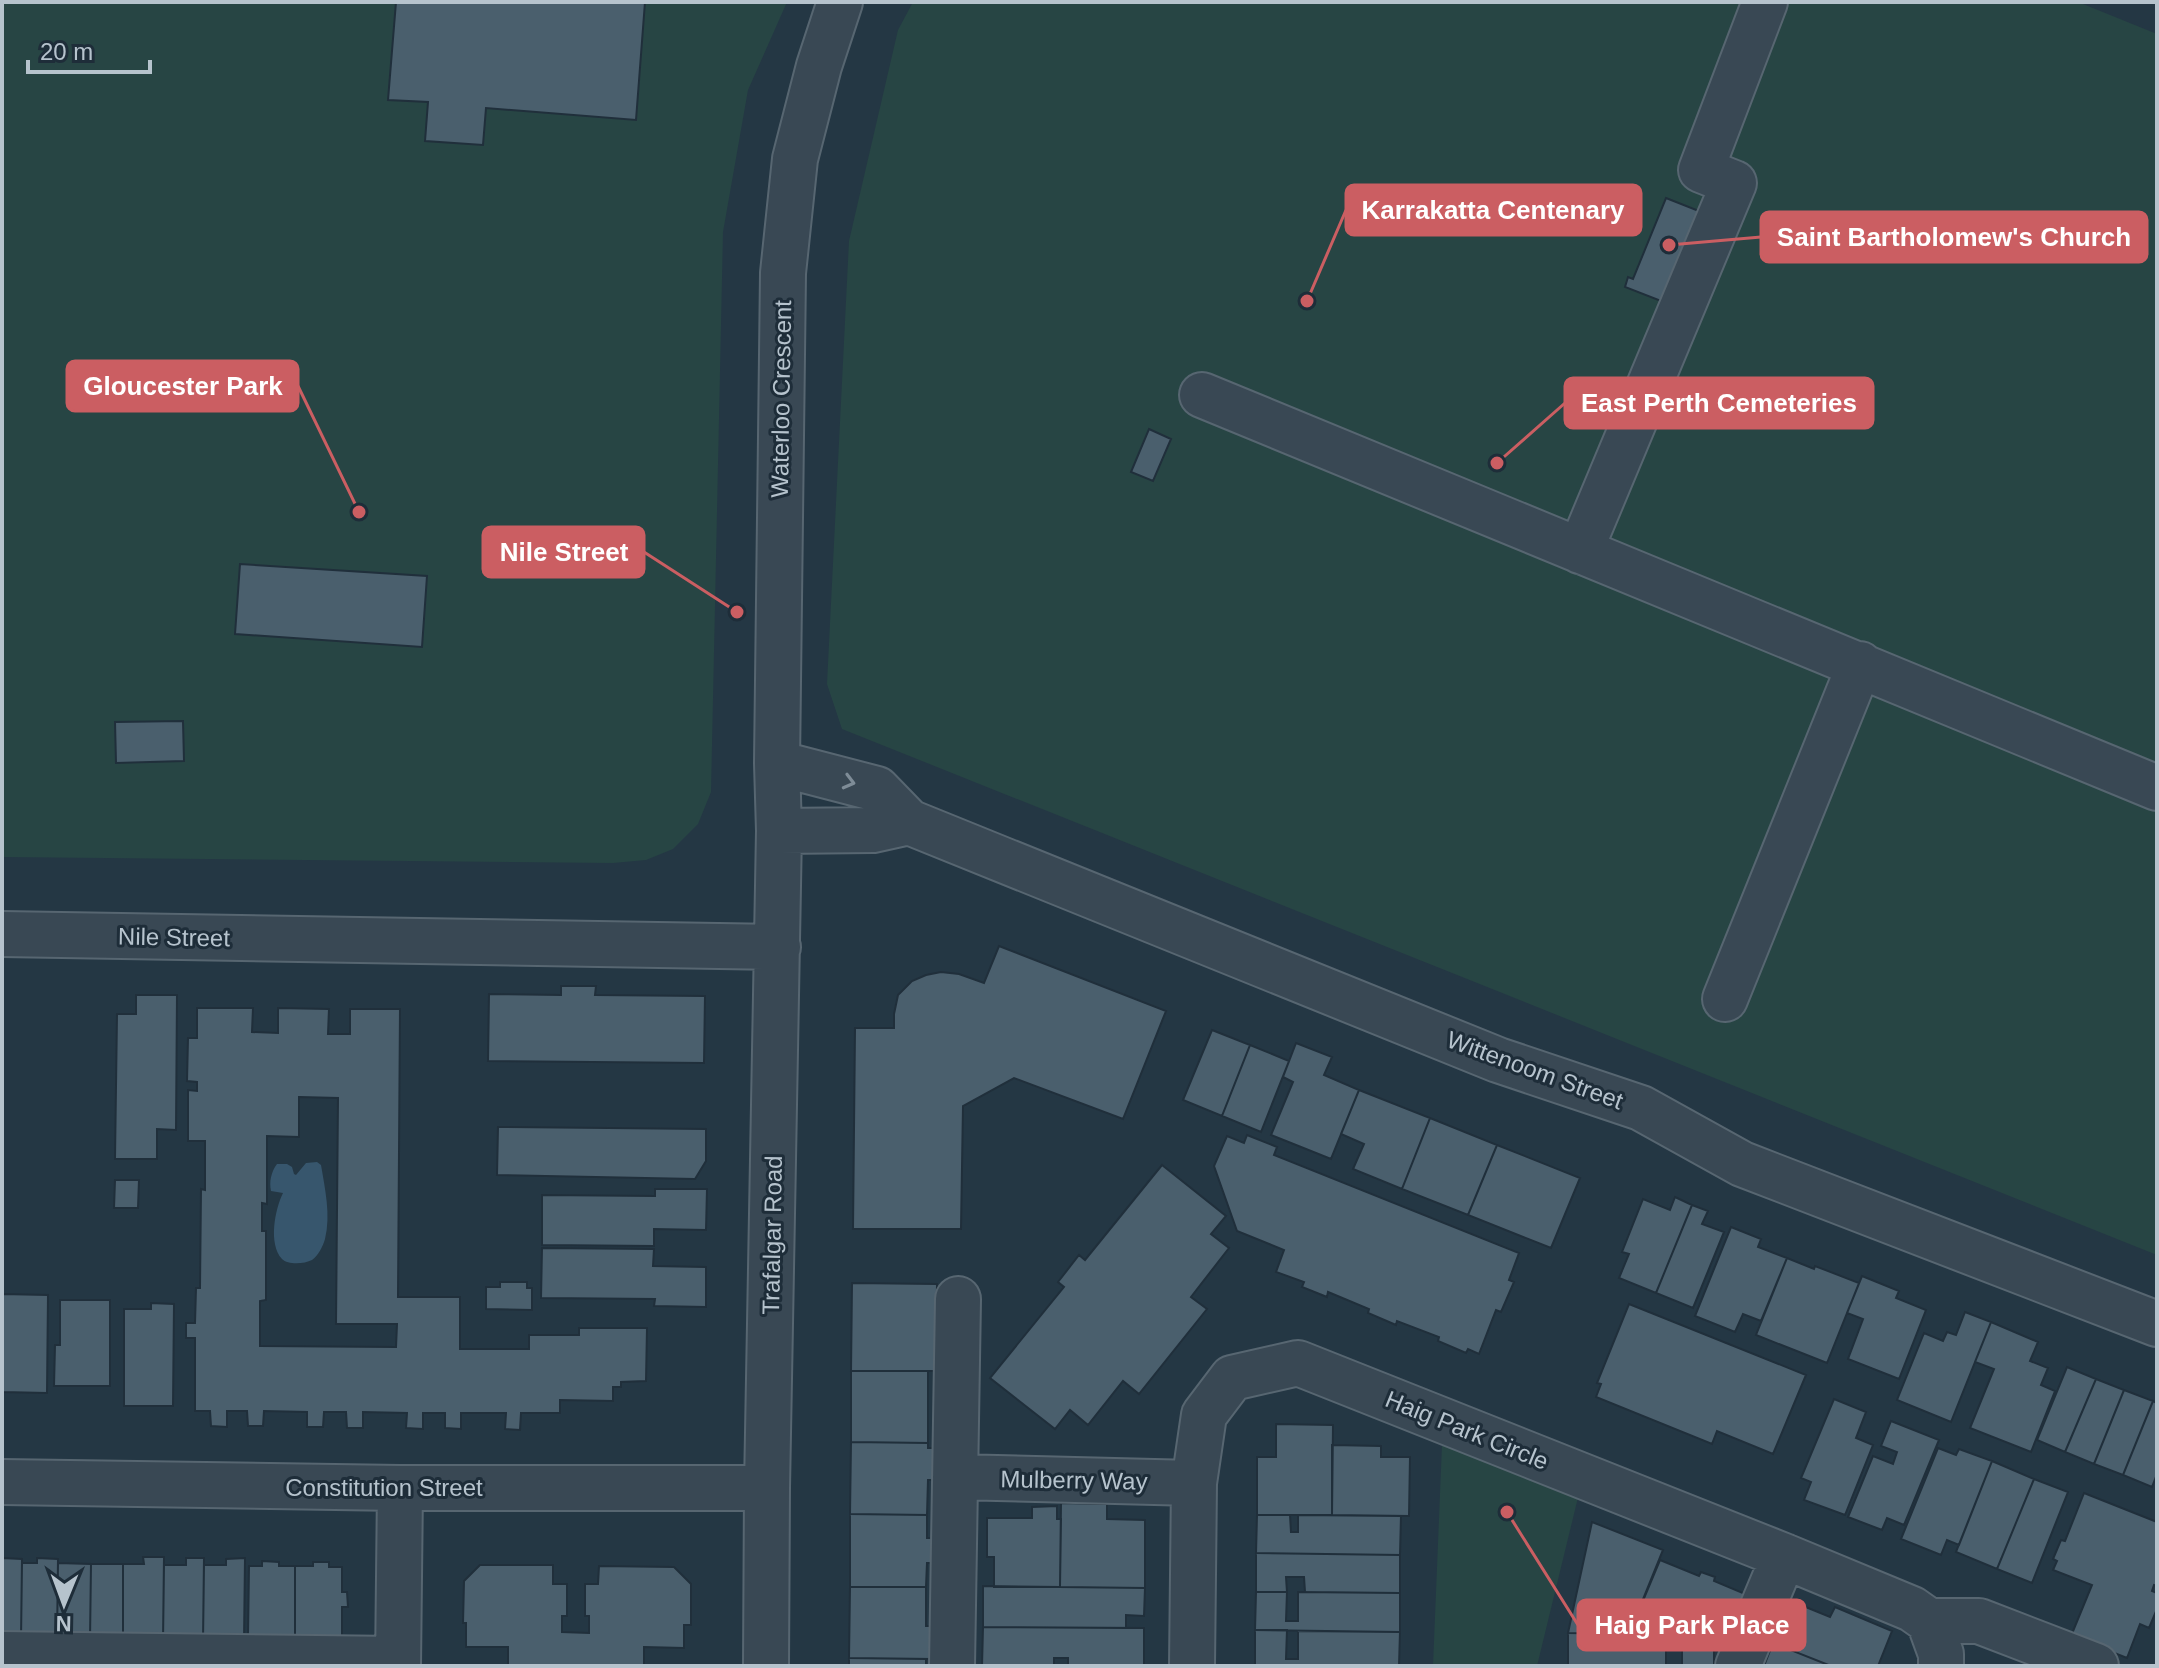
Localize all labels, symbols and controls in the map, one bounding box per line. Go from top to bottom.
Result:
scale bar [28,24,150,74]
text: 20 m [40,38,93,65]
callout: Karrakatta Centenary [1346,185,1641,235]
text: Karrakatta Centenary [1361,195,1625,225]
callout: Saint Bartholomew's Church [1761,212,2147,262]
text: Saint Bartholomew's Church [1777,222,2131,252]
street label: Waterloo Crescent [766,300,796,498]
callout: Gloucester Park [67,361,298,411]
text: Gloucester Park [83,371,283,401]
callout: East Perth Cemeteries [1565,378,1873,428]
text: East Perth Cemeteries [1581,388,1857,418]
callout: Nile Street [483,527,644,577]
text: Nile Street [500,537,629,567]
one-way arrow [842,773,856,789]
street label: Nile Street [118,923,231,951]
street label: Wittenoom Street [1443,1026,1627,1115]
street label: Trafalgar Road [757,1155,787,1315]
street label: Haig Park Circle [1382,1385,1552,1475]
street label: Mulberry Way [1000,1465,1148,1495]
street label: Constitution Street [285,1474,483,1501]
north arrow [24,1564,104,1644]
callout: Haig Park Place [1578,1600,1805,1650]
text: Haig Park Place [1594,1610,1790,1640]
text: N [55,1611,72,1636]

